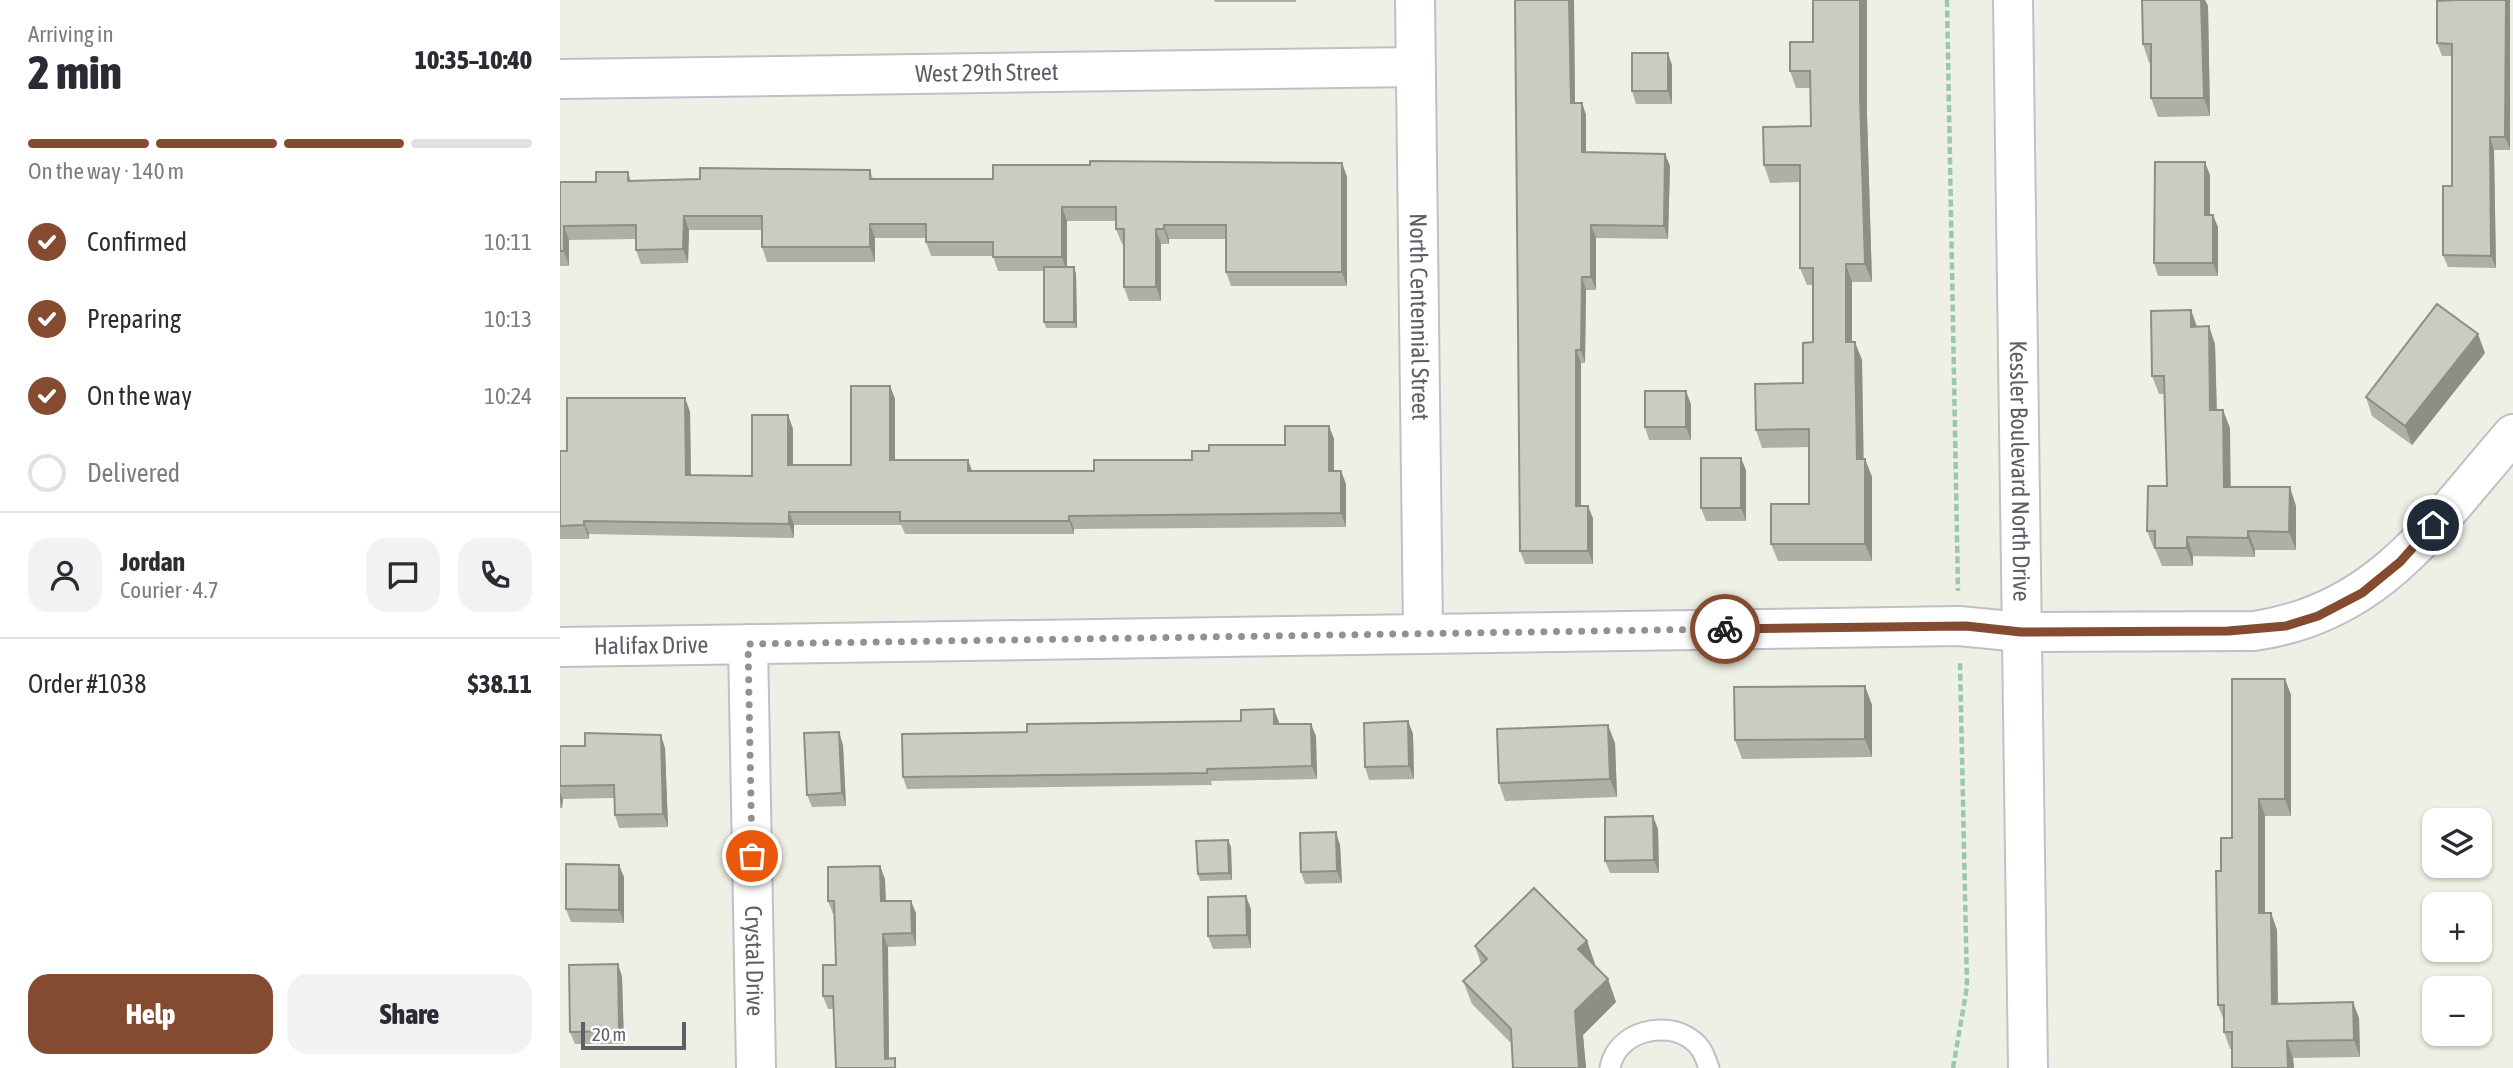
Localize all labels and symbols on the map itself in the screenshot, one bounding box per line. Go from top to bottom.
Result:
street label: West 29th Street [915,58,1059,87]
street label: North Centennial Street [1405,213,1434,421]
street label: Kessler Boulevard North Drive [2005,340,2035,602]
pin [2403,495,2463,555]
courier [1690,594,1760,664]
street label: Halifax Drive [594,631,708,659]
pin [722,826,782,886]
street label: Crystal Drive [740,905,769,1017]
scale bar [581,1019,686,1051]

